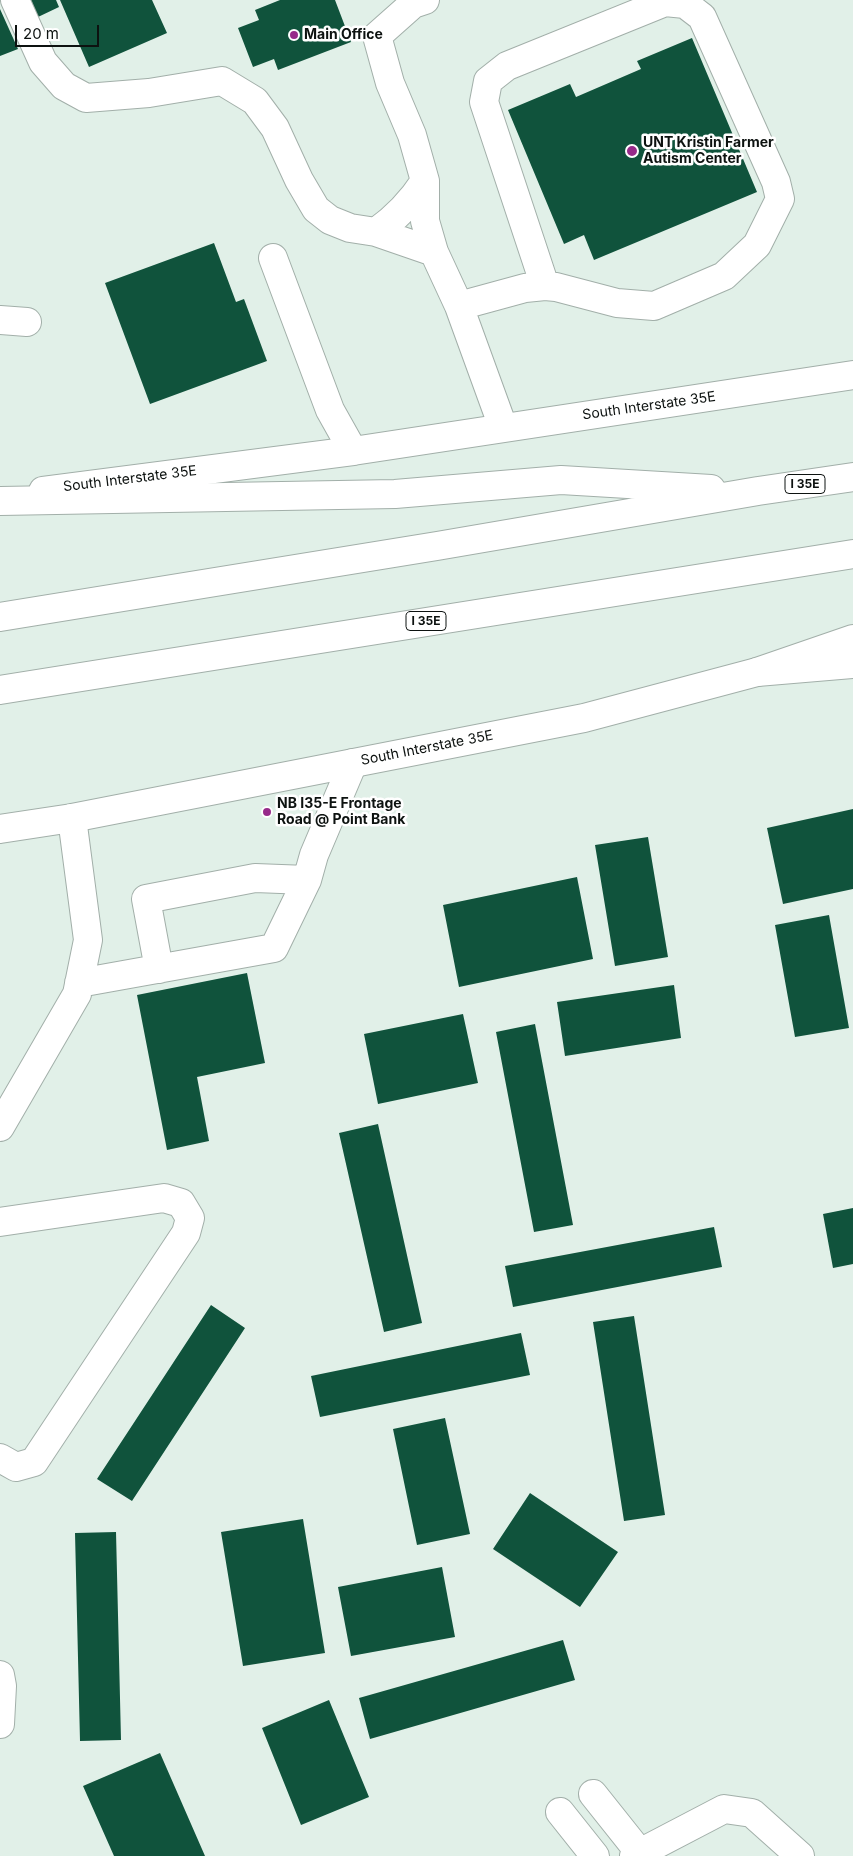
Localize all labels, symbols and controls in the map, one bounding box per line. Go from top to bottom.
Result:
scale bar [18,15,101,47]
text: 20 m [23,24,59,43]
place label: Main Office [304,27,383,43]
marker: Main Office [288,29,300,41]
place label: UNT Kristin Farmer Autism Center [643,135,774,168]
marker: UNT Kristin Farmer Autism Center [625,144,639,158]
street label: South Interstate 35E [581,388,717,424]
street label: South Interstate 35E [62,462,198,496]
road number: I 35E [785,474,825,494]
road number: I 35E [406,612,446,630]
street label: South Interstate 35E [359,727,495,769]
place label: NB I35-E Frontage Road @ Point Bank [277,796,405,829]
marker: NB I35-E Frontage Road @ Point Bank [261,806,273,818]

